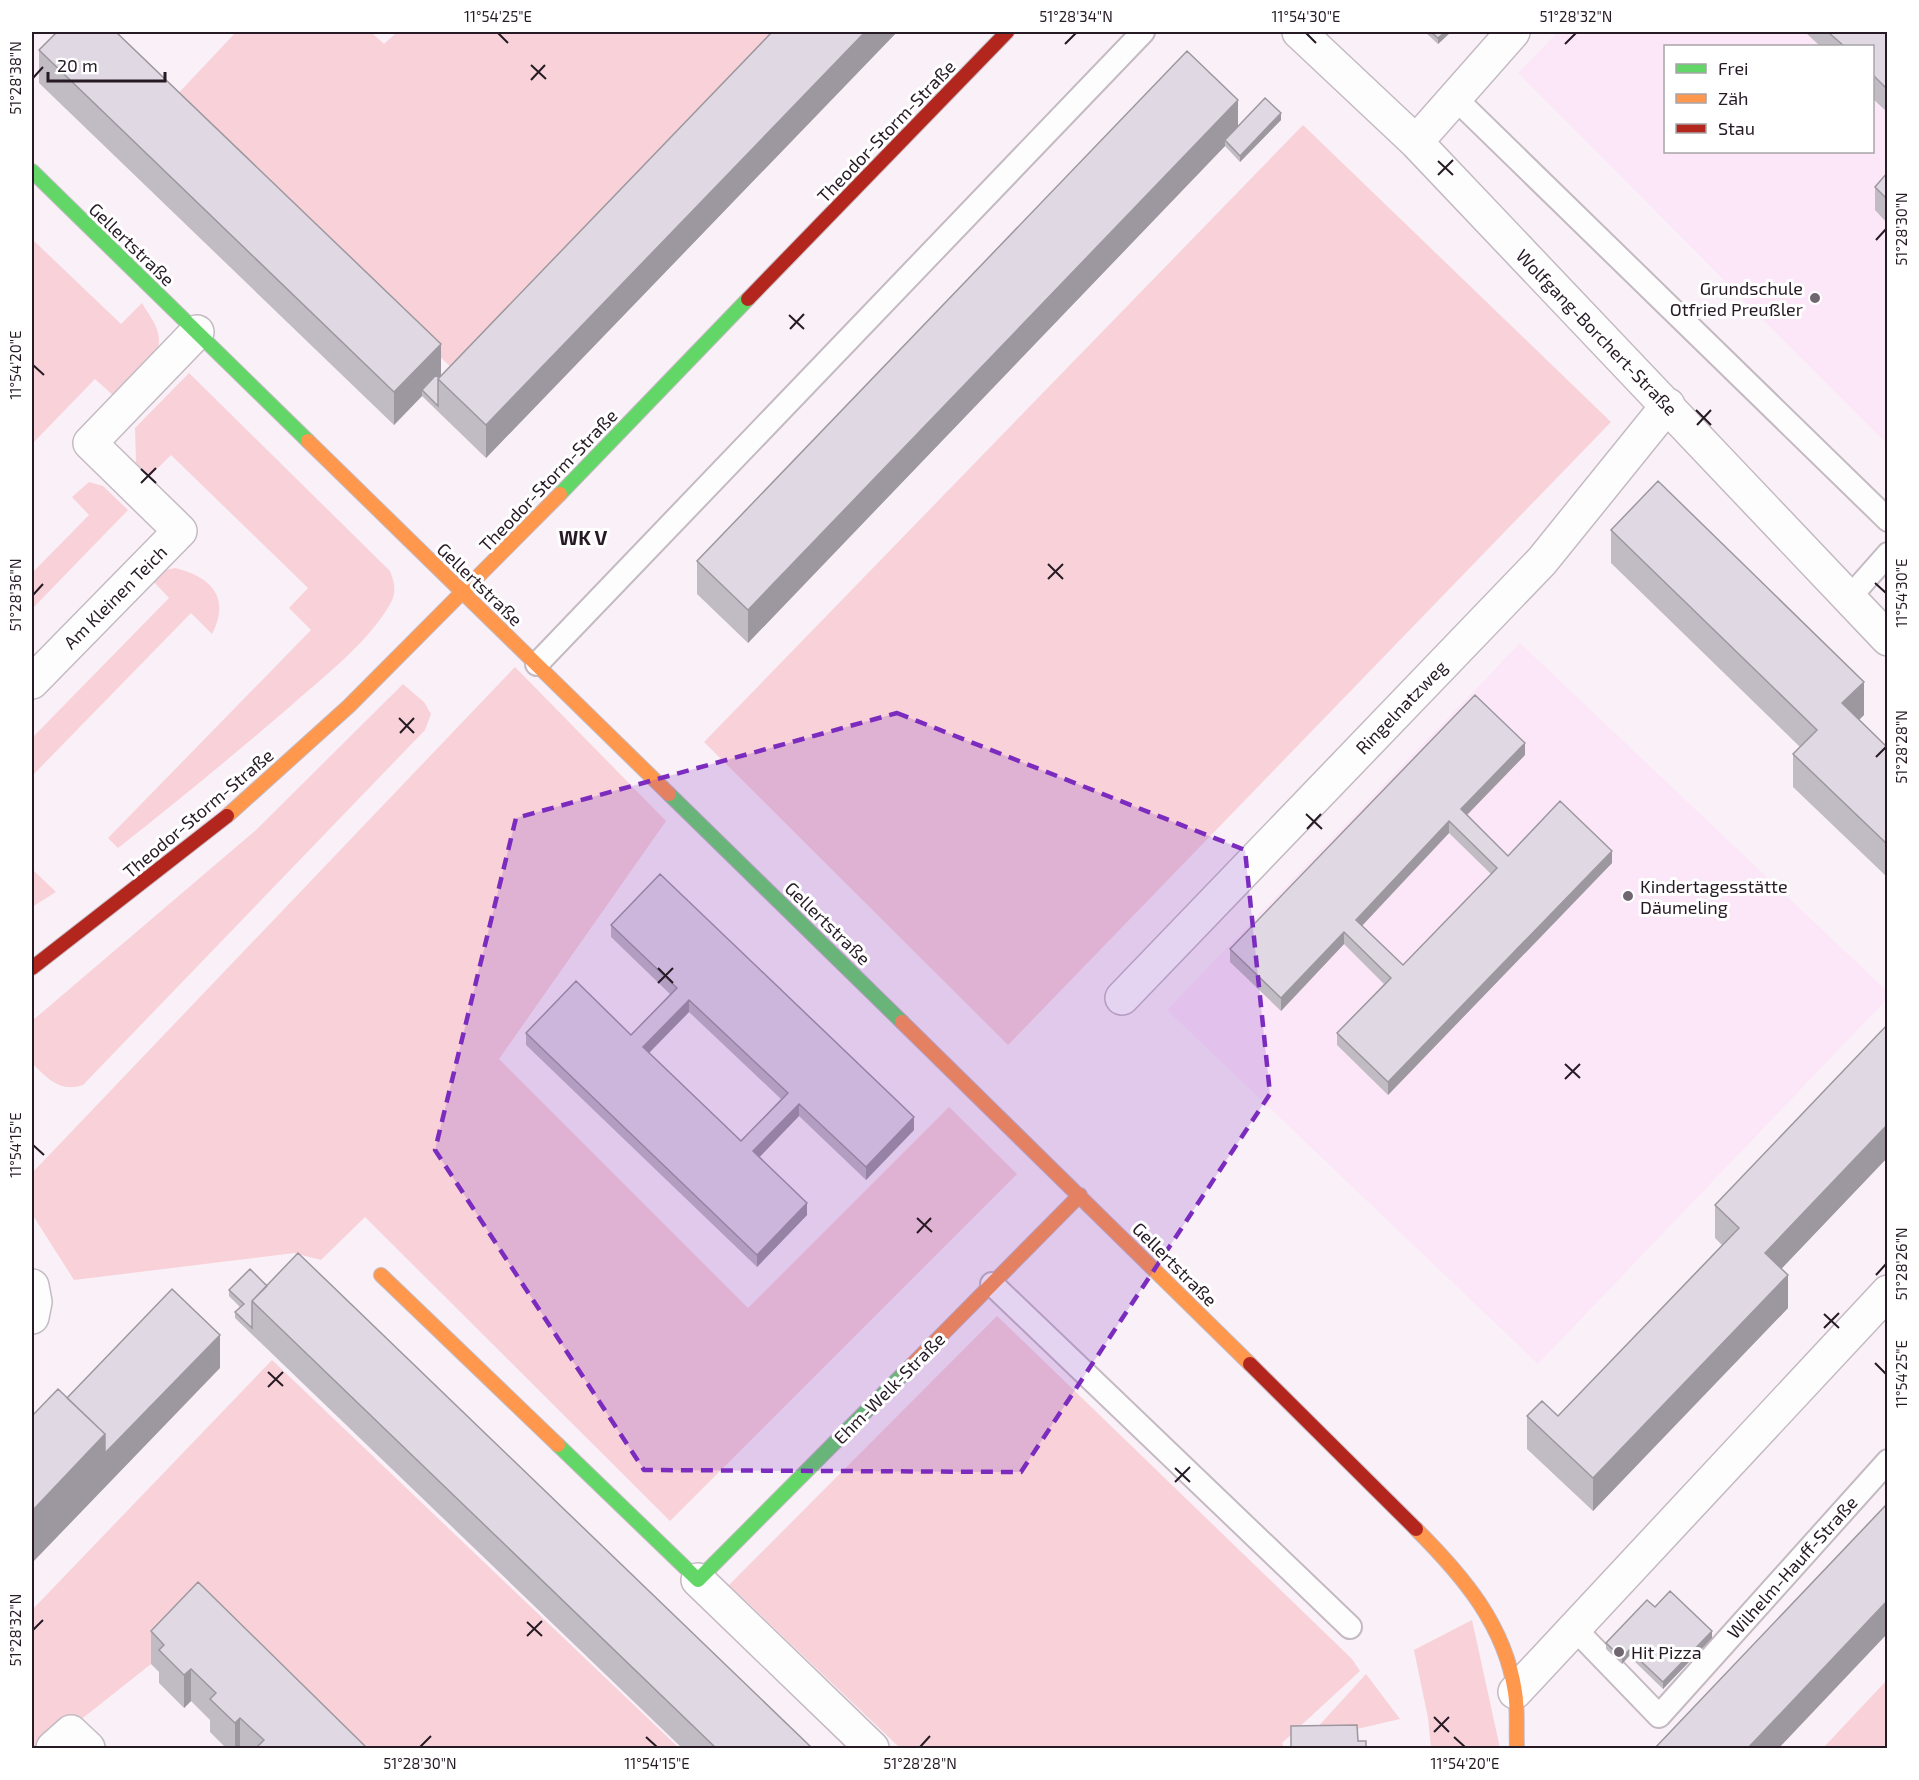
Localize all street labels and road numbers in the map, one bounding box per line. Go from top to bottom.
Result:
street label: Theodor-Storm-Straße [812,55,960,207]
street label: Gellertstraße [85,198,179,290]
street label: Wolfgang-Borchert-Straße [1512,244,1682,420]
street label: Theodor-Storm-Straße [474,404,622,556]
street label: Gellertstraße [433,538,527,630]
street label: Am Kleinen Teich [59,541,171,653]
street label: Ringelnatzweg [1351,656,1451,758]
street label: Theodor-Storm-Straße [118,744,278,882]
street label: Gellertstraße [781,877,875,969]
street label: Gellertstraße [1128,1217,1222,1311]
street label: Ehm-Welk-Straße [829,1328,949,1448]
street label: Wilhelm-Hauff-Straße [1722,1491,1862,1643]

